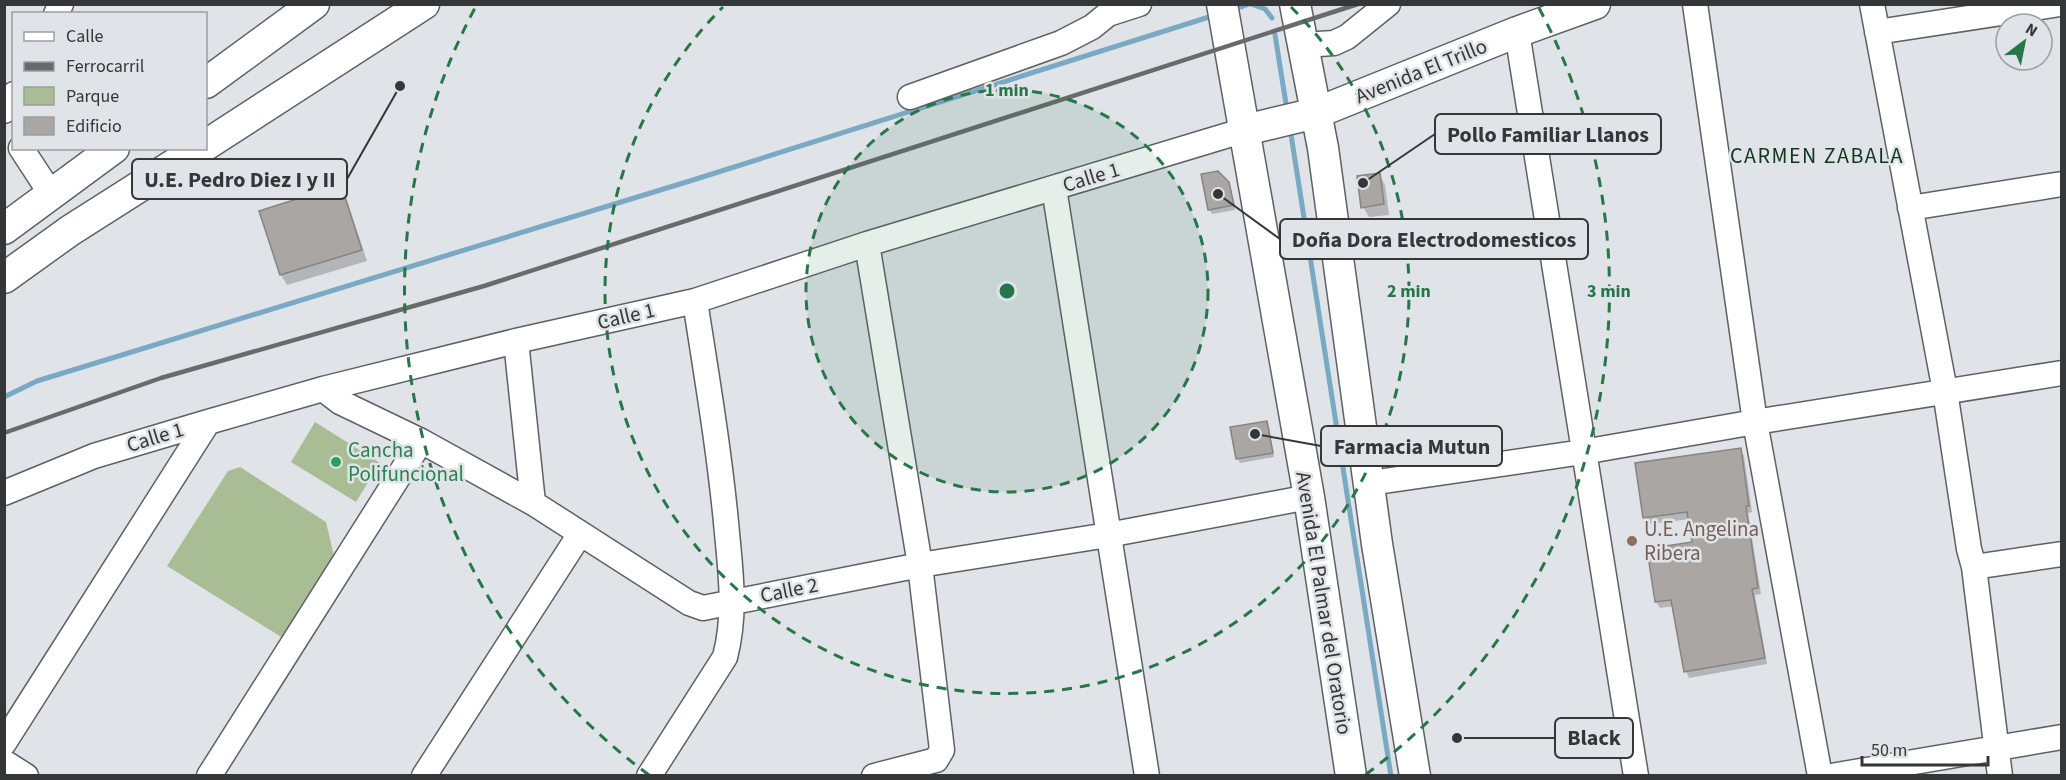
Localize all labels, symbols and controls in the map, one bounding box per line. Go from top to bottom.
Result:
legend [12,12,207,150]
north arrow [1994,12,2054,72]
text: N [2021,18,2042,42]
text: Calle [66,24,104,49]
street label: Avenida El Trillo [1351,31,1491,111]
text: Ferrocarril [66,54,144,79]
text: 1 min [985,78,1029,103]
text: Parque [66,84,119,109]
text: Edificio [66,114,122,139]
callout: Pollo Familiar Llanos [1435,114,1661,154]
text: Pollo Familiar Llanos [1447,119,1649,151]
district label: CARMEN ZABALA [1730,140,1904,172]
street label: Calle 1 [1059,154,1123,200]
callout: U.E. Pedro Diez I y II [132,159,347,199]
text: U.E. Pedro Diez I y II [144,164,336,196]
callout: Doña Dora Electrodomesticos [1280,219,1588,259]
text: Doña Dora Electrodomesticos [1292,224,1576,256]
text: 2 min [1387,279,1431,304]
text: 3 min [1587,279,1631,304]
centre of rings [997,281,1017,301]
street label: Calle 1 [594,295,658,337]
street label: Calle 1 [123,414,187,460]
callout: Farmacia Mutun [1321,426,1502,466]
text: Farmacia Mutun [1334,431,1490,463]
place label: Cancha Polifuncional [348,435,464,489]
marker: Cancha Polifuncional [329,455,343,469]
street label: Avenida El Palmar del Oratorio [1288,469,1360,737]
place label: U.E. Angelina Ribera [1644,514,1759,568]
marker: U.E. Angelina Ribera [1625,534,1639,548]
street label: Calle 2 [758,570,820,610]
callout: Black [1555,718,1633,758]
text: Black [1567,722,1621,754]
scale bar [1862,729,1988,767]
text: 50 m [1871,738,1907,763]

